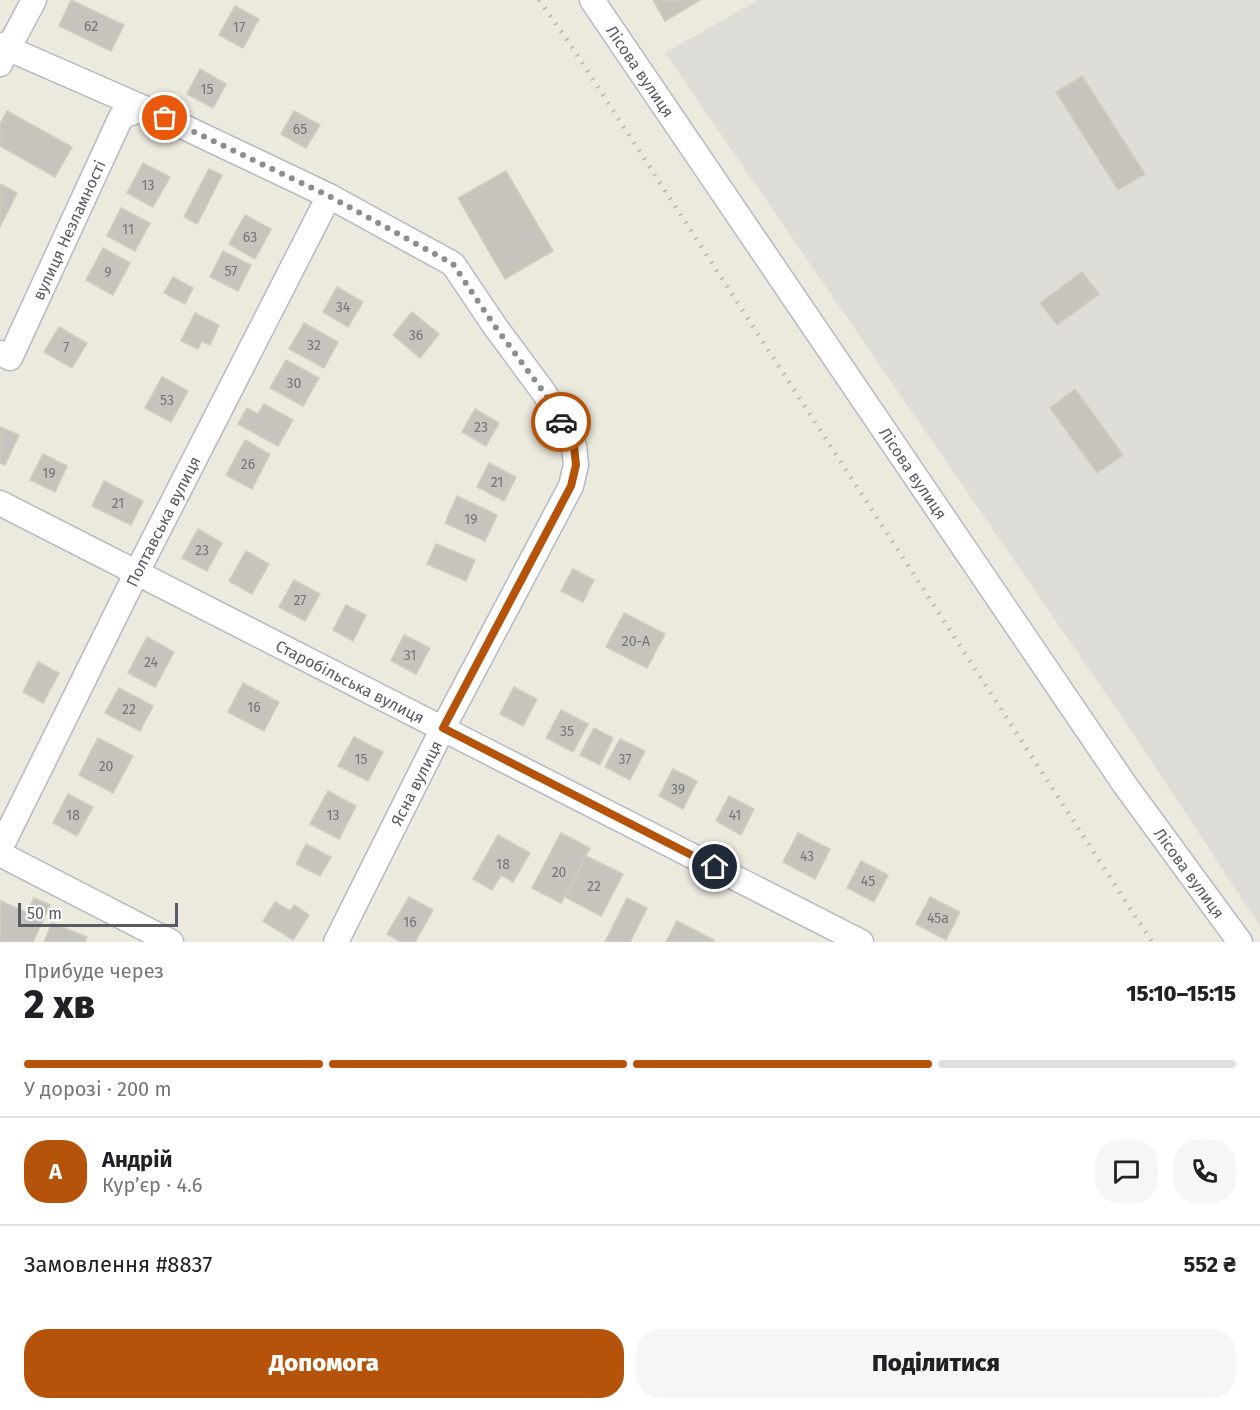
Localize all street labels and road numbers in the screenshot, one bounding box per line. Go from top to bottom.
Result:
street label: Лісова вулиця [602,22,678,121]
street label: вулиця Незламності [29,157,110,303]
street label: Лісова вулиця [875,424,951,523]
street label: Полтавська вулиця [122,453,205,590]
street label: Старобільська вулиця [272,636,427,728]
street label: Ясна вулиця [387,737,446,829]
street label: Лісова вулиця [1150,825,1228,922]

